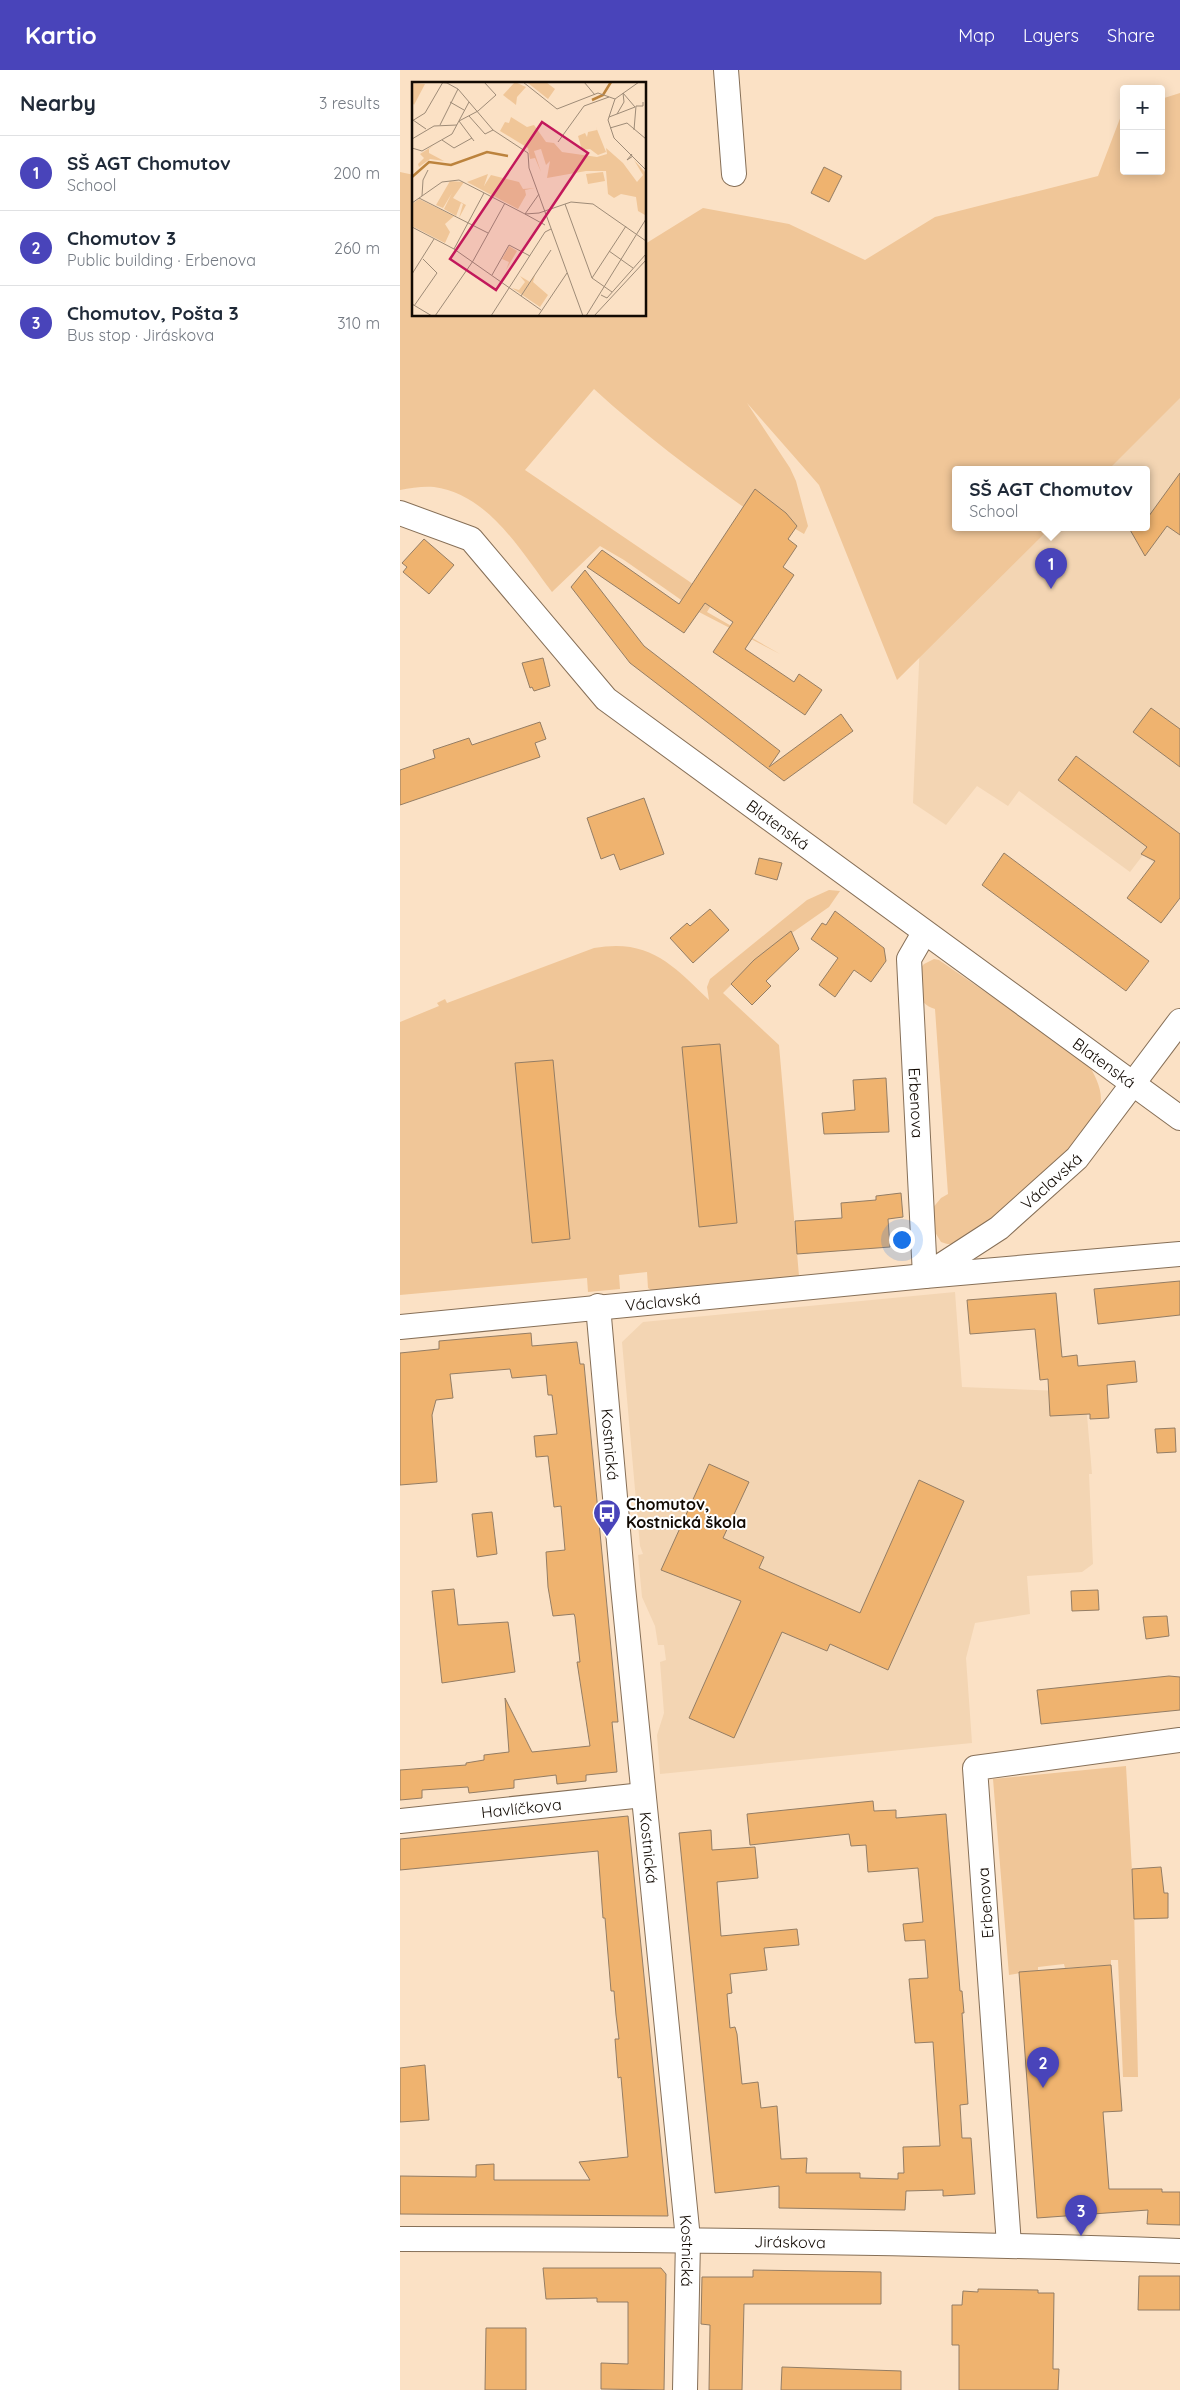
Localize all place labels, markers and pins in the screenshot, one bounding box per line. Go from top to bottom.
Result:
pin: 1 [1035,548,1067,589]
place label: Chomutov, Kostnická škola [626,1494,746,1532]
bus stop icon: Chomutov, Kostnická škola [592,1498,622,1537]
pin: 2 [1027,2047,1059,2088]
pin: 3 [1065,2195,1097,2236]

